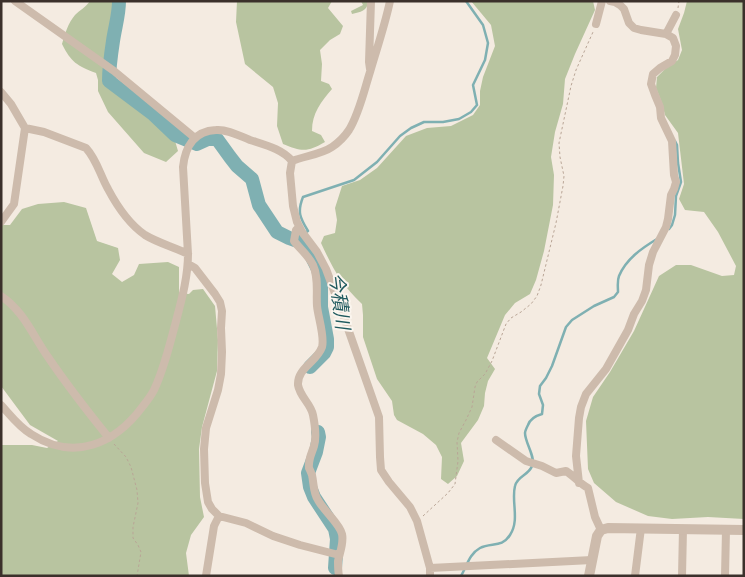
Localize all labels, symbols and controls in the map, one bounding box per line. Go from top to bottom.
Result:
water label: 今積川 [325,271,355,333]

